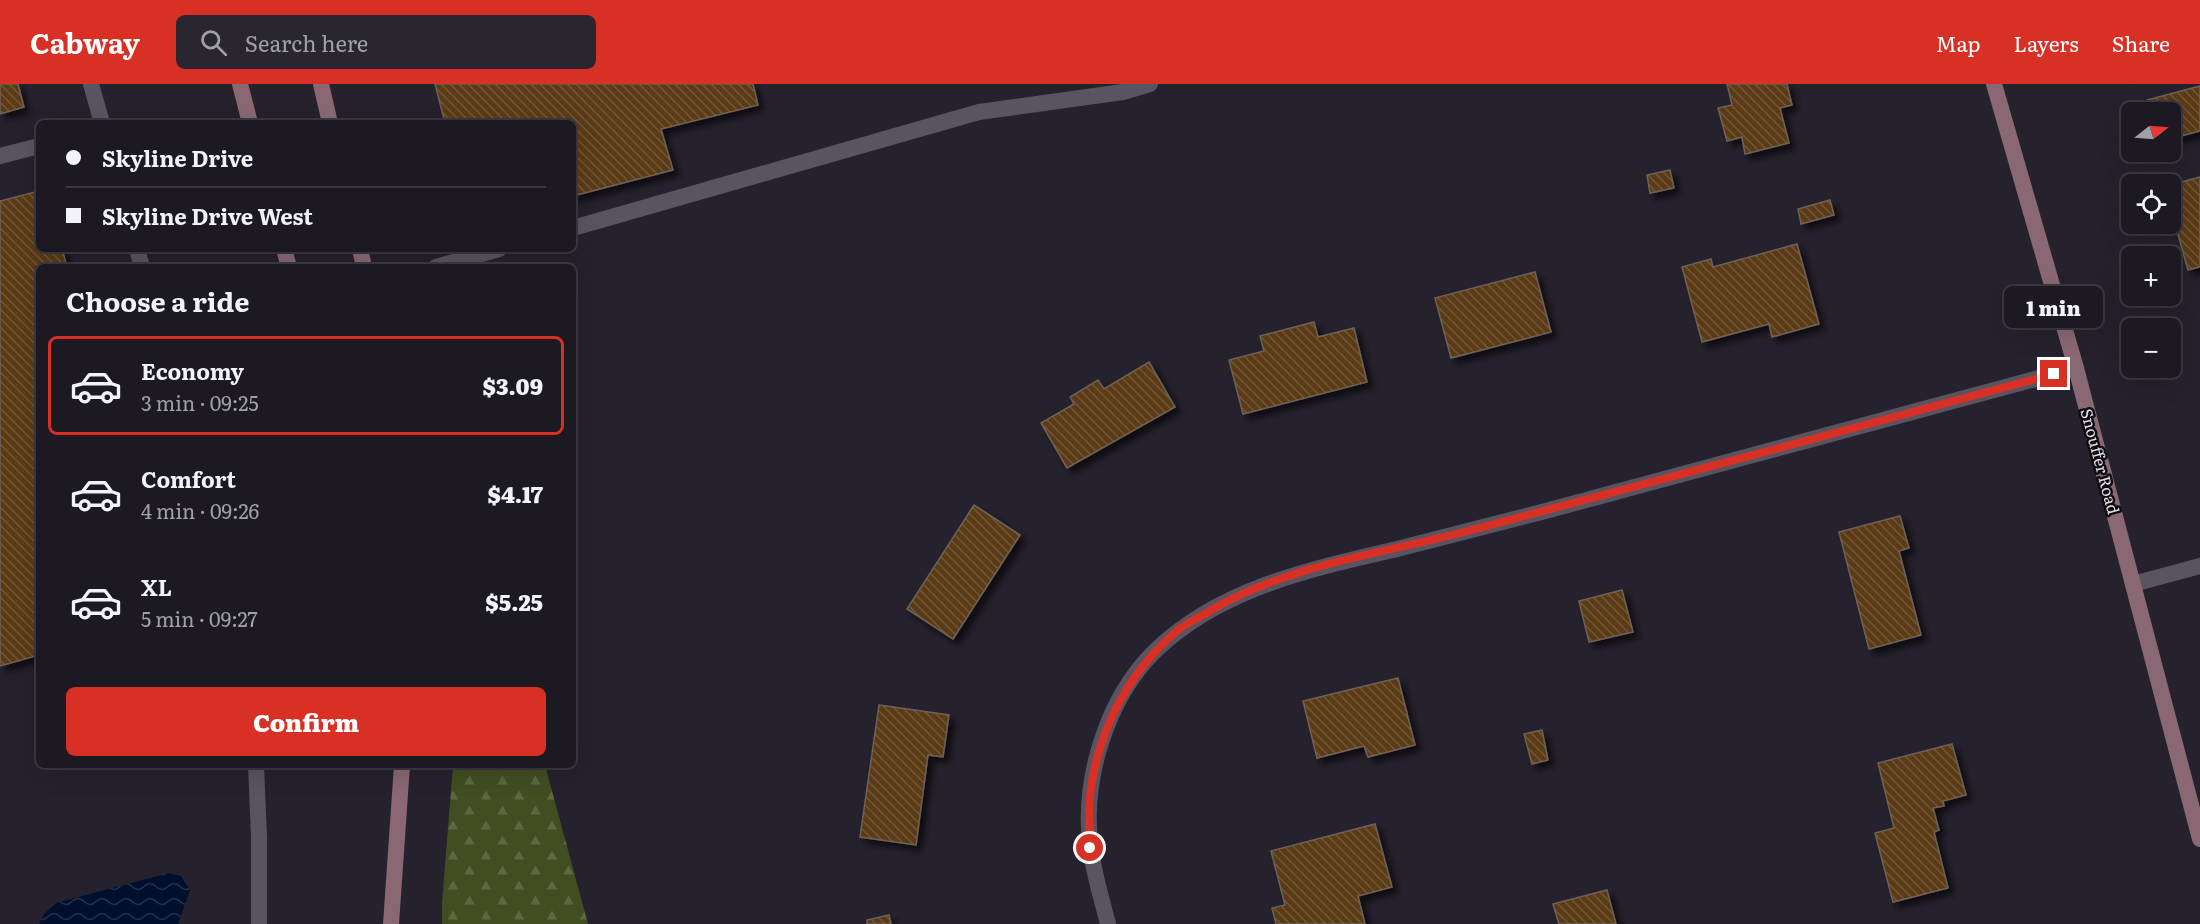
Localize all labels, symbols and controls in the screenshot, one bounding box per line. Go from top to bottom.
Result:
search box [176,15,596,69]
text: Cabway [30,21,140,63]
icon: search [197,26,230,59]
text: Search here [245,26,368,59]
text: Map [1936,27,1981,58]
text: Layers [2014,27,2079,58]
text: Share [2112,27,2170,58]
north arrow [2121,102,2181,162]
map controls [2121,102,2181,378]
text: Skyline Drive [102,141,253,174]
button: locate [2121,174,2181,234]
text: Skyline Drive West [102,199,313,232]
button: + [2121,246,2181,306]
text: Choose a ride [66,280,249,320]
callout: 1 min [2004,287,2104,329]
text: 1 min [2026,292,2081,322]
button: − [2121,318,2181,378]
text: Economy [141,354,244,387]
icon: car [69,359,123,413]
route end [2040,360,2067,387]
text: $3.09 [482,369,543,402]
text: 3 min · 09:25 [141,387,259,417]
street label: Snouffer Road [2075,405,2127,517]
text: Comfort [141,462,236,495]
icon: car [69,467,123,521]
text: $4.17 [487,477,543,510]
text: 4 min · 09:26 [141,495,259,525]
text: XL [141,570,172,603]
icon: car [69,575,123,629]
text: $5.25 [485,585,543,618]
text: 5 min · 09:27 [141,603,258,633]
button: Confirm [66,687,546,756]
route start [1076,834,1103,861]

